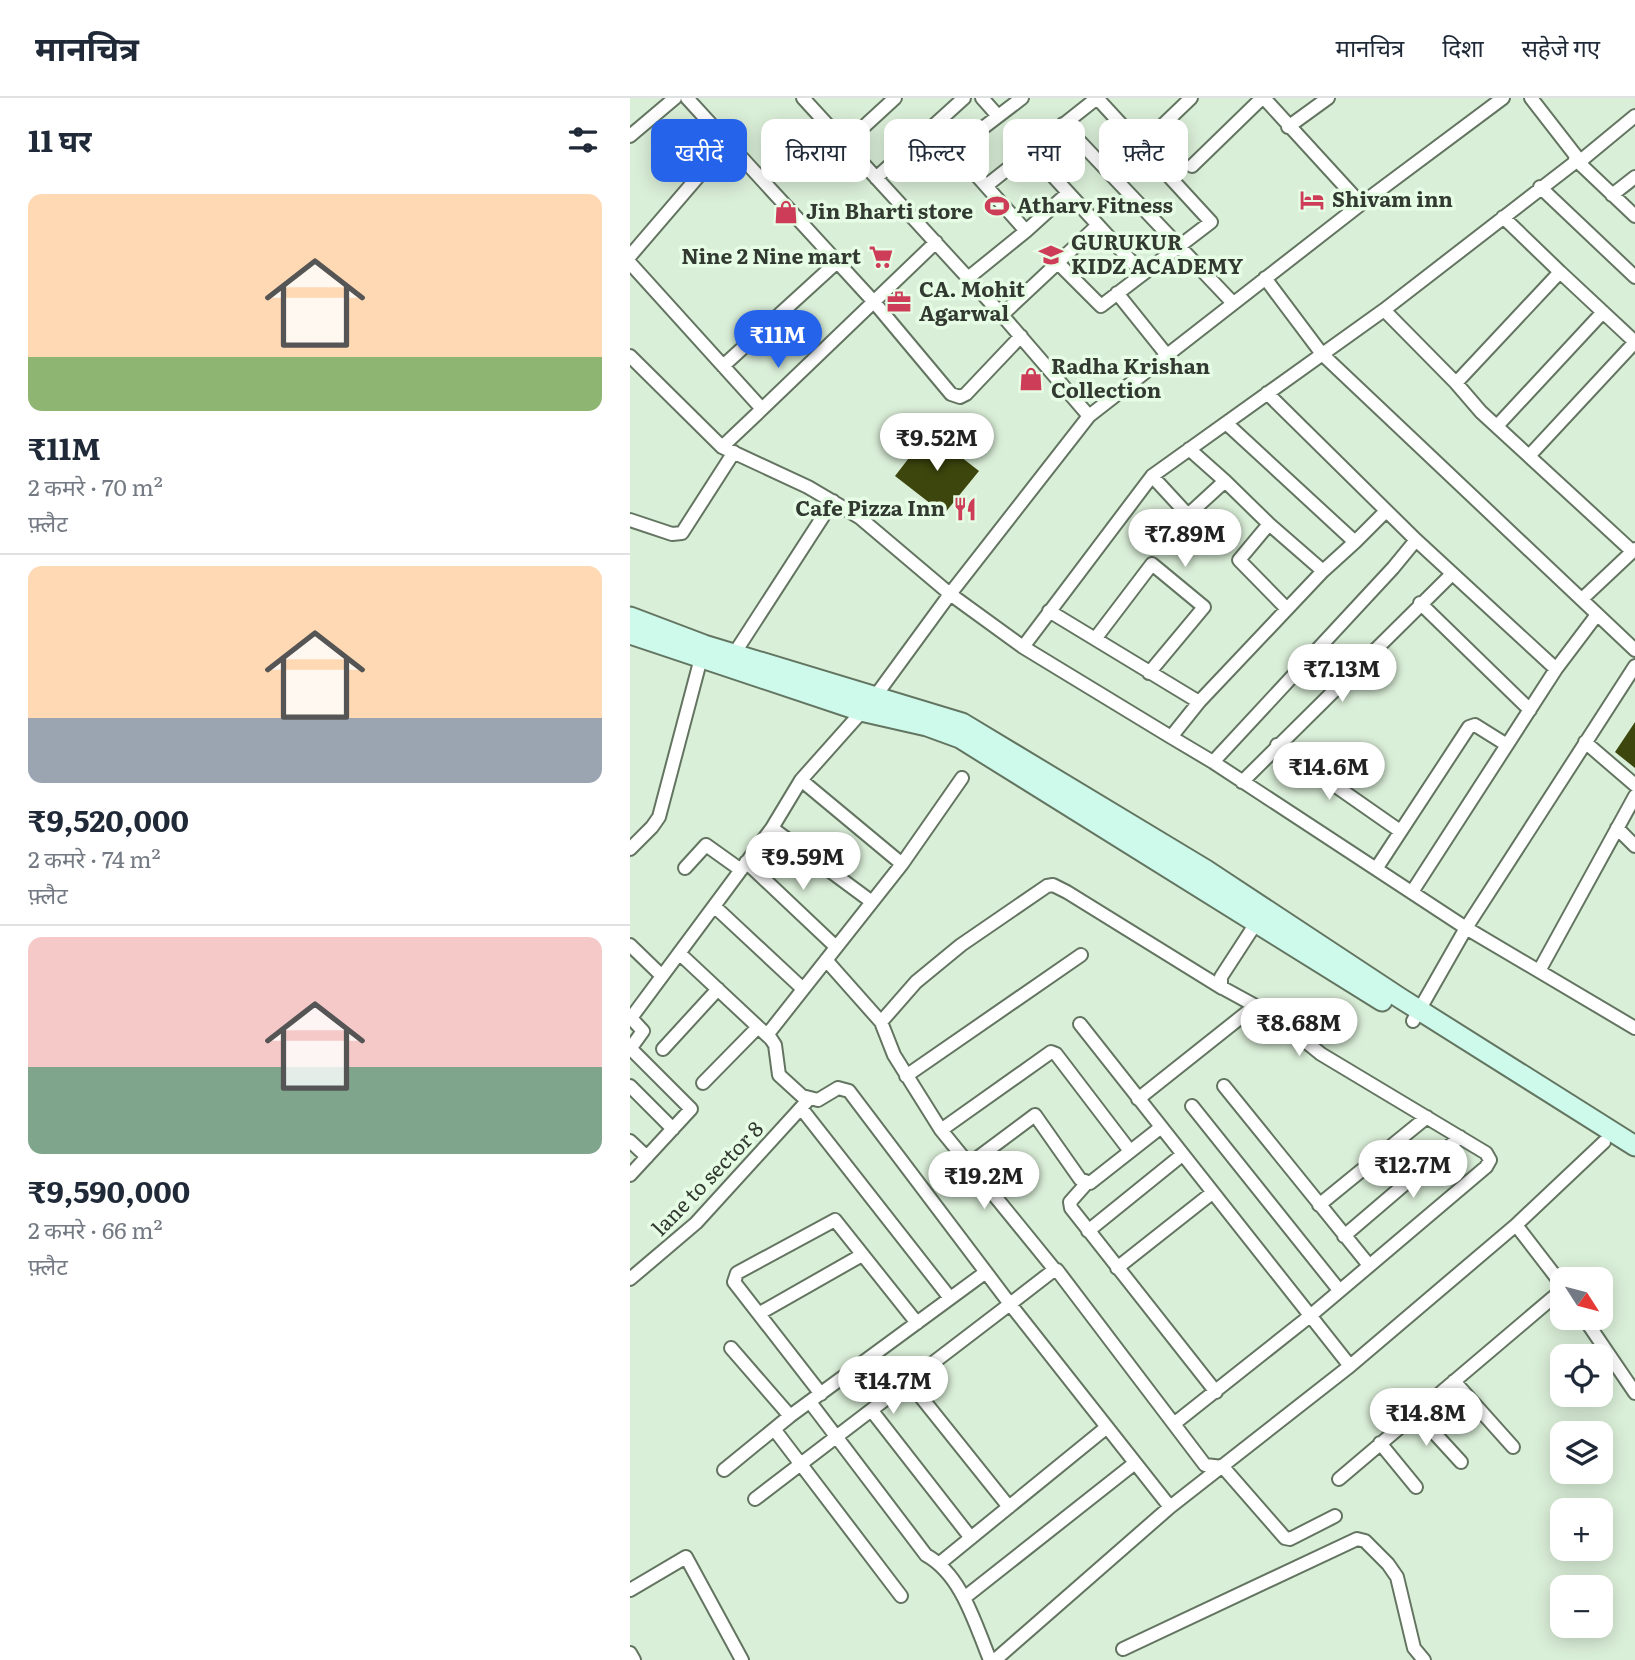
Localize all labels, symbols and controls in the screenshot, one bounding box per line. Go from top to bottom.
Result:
text: मानचित्र [35,22,139,71]
text: मानचित्र [1336,29,1404,64]
text: दिशा [1442,29,1484,64]
text: सहेजे गए [1522,29,1600,64]
text: 11 घर [28,117,92,161]
chip: खरीदें [651,119,747,182]
chip: किराया [761,119,870,182]
chip: फ़िल्टर [884,119,989,182]
chip: नया [1003,119,1085,182]
chip: फ़्लैट [1099,119,1188,182]
icon: filters [564,121,602,159]
place label: Shivam inn [1332,182,1453,213]
hotel icon: Shivam inn [1298,186,1326,214]
place label: Atharv Fitness [1017,188,1173,219]
sports icon: Atharv Fitness [983,192,1011,220]
place label: Jin Bharti store [806,194,973,225]
shop icon: Jin Bharti store [772,198,800,226]
place label: GURUKUR KIDZ ACADEMY [1071,225,1243,280]
place label: Nine 2 Nine mart [681,239,862,270]
icon: home [252,240,378,366]
school or university icon: GURUKUR KIDZ ACADEMY [1037,241,1065,269]
supermarket icon: Nine 2 Nine mart [867,243,895,271]
place label: CA. Mohit Agarwal [919,272,1026,327]
office icon: CA. Mohit Agarwal [885,288,913,316]
pin: ₹11M [737,310,819,370]
text: ₹11M [750,316,806,350]
place label: Radha Krishan Collection [1051,349,1211,404]
shop icon: Radha Krishan Collection [1017,365,1045,393]
pin: ₹9.52M [880,414,994,473]
text: ₹9.52M [896,419,978,453]
text: ₹11M [28,425,101,469]
text: 2 कमरे · 70 m² [28,469,163,503]
place label: Cafe Pizza Inn [795,491,945,522]
restaurant icon: Cafe Pizza Inn [951,495,979,523]
text: फ़्लैट [28,505,68,539]
pin: ₹7.89M [1128,510,1242,569]
text: ₹7.89M [1144,515,1226,549]
icon: home [252,612,378,738]
pin: ₹7.13M [1285,644,1399,704]
text: ₹7.13M [1304,650,1380,684]
pin: ₹14.6M [1272,742,1386,802]
text: ₹14.6M [1289,748,1369,782]
text: ₹9,520,000 [28,797,189,841]
pin: ₹9.59M [746,832,860,892]
text: ₹9.59M [762,838,844,872]
text: 2 कमरे · 74 m² [28,841,161,875]
text: फ़्लैट [28,877,68,911]
icon: home [252,983,378,1109]
pin: ₹8.68M [1242,998,1356,1058]
text: ₹8.68M [1257,1004,1341,1038]
street label: lane to sector 8 [643,1113,769,1242]
pin: ₹12.7M [1356,1140,1470,1200]
text: ₹12.7M [1374,1146,1452,1180]
pin: ₹19.2M [927,1152,1041,1211]
text: ₹19.2M [944,1157,1024,1191]
text: ₹9,590,000 [28,1168,190,1212]
text: 2 कमरे · 66 m² [28,1212,163,1246]
text: फ़्लैट [28,1248,68,1282]
north arrow [1550,1267,1614,1330]
map controls [1550,1267,1613,1638]
button: locate [1550,1344,1613,1407]
pin: ₹14.7M [836,1356,950,1416]
text: ₹14.7M [854,1362,932,1396]
pin: ₹14.8M [1369,1388,1483,1448]
text: ₹14.8M [1386,1394,1466,1428]
button: layers [1550,1421,1613,1484]
button: + [1550,1498,1613,1561]
button: − [1550,1575,1613,1638]

